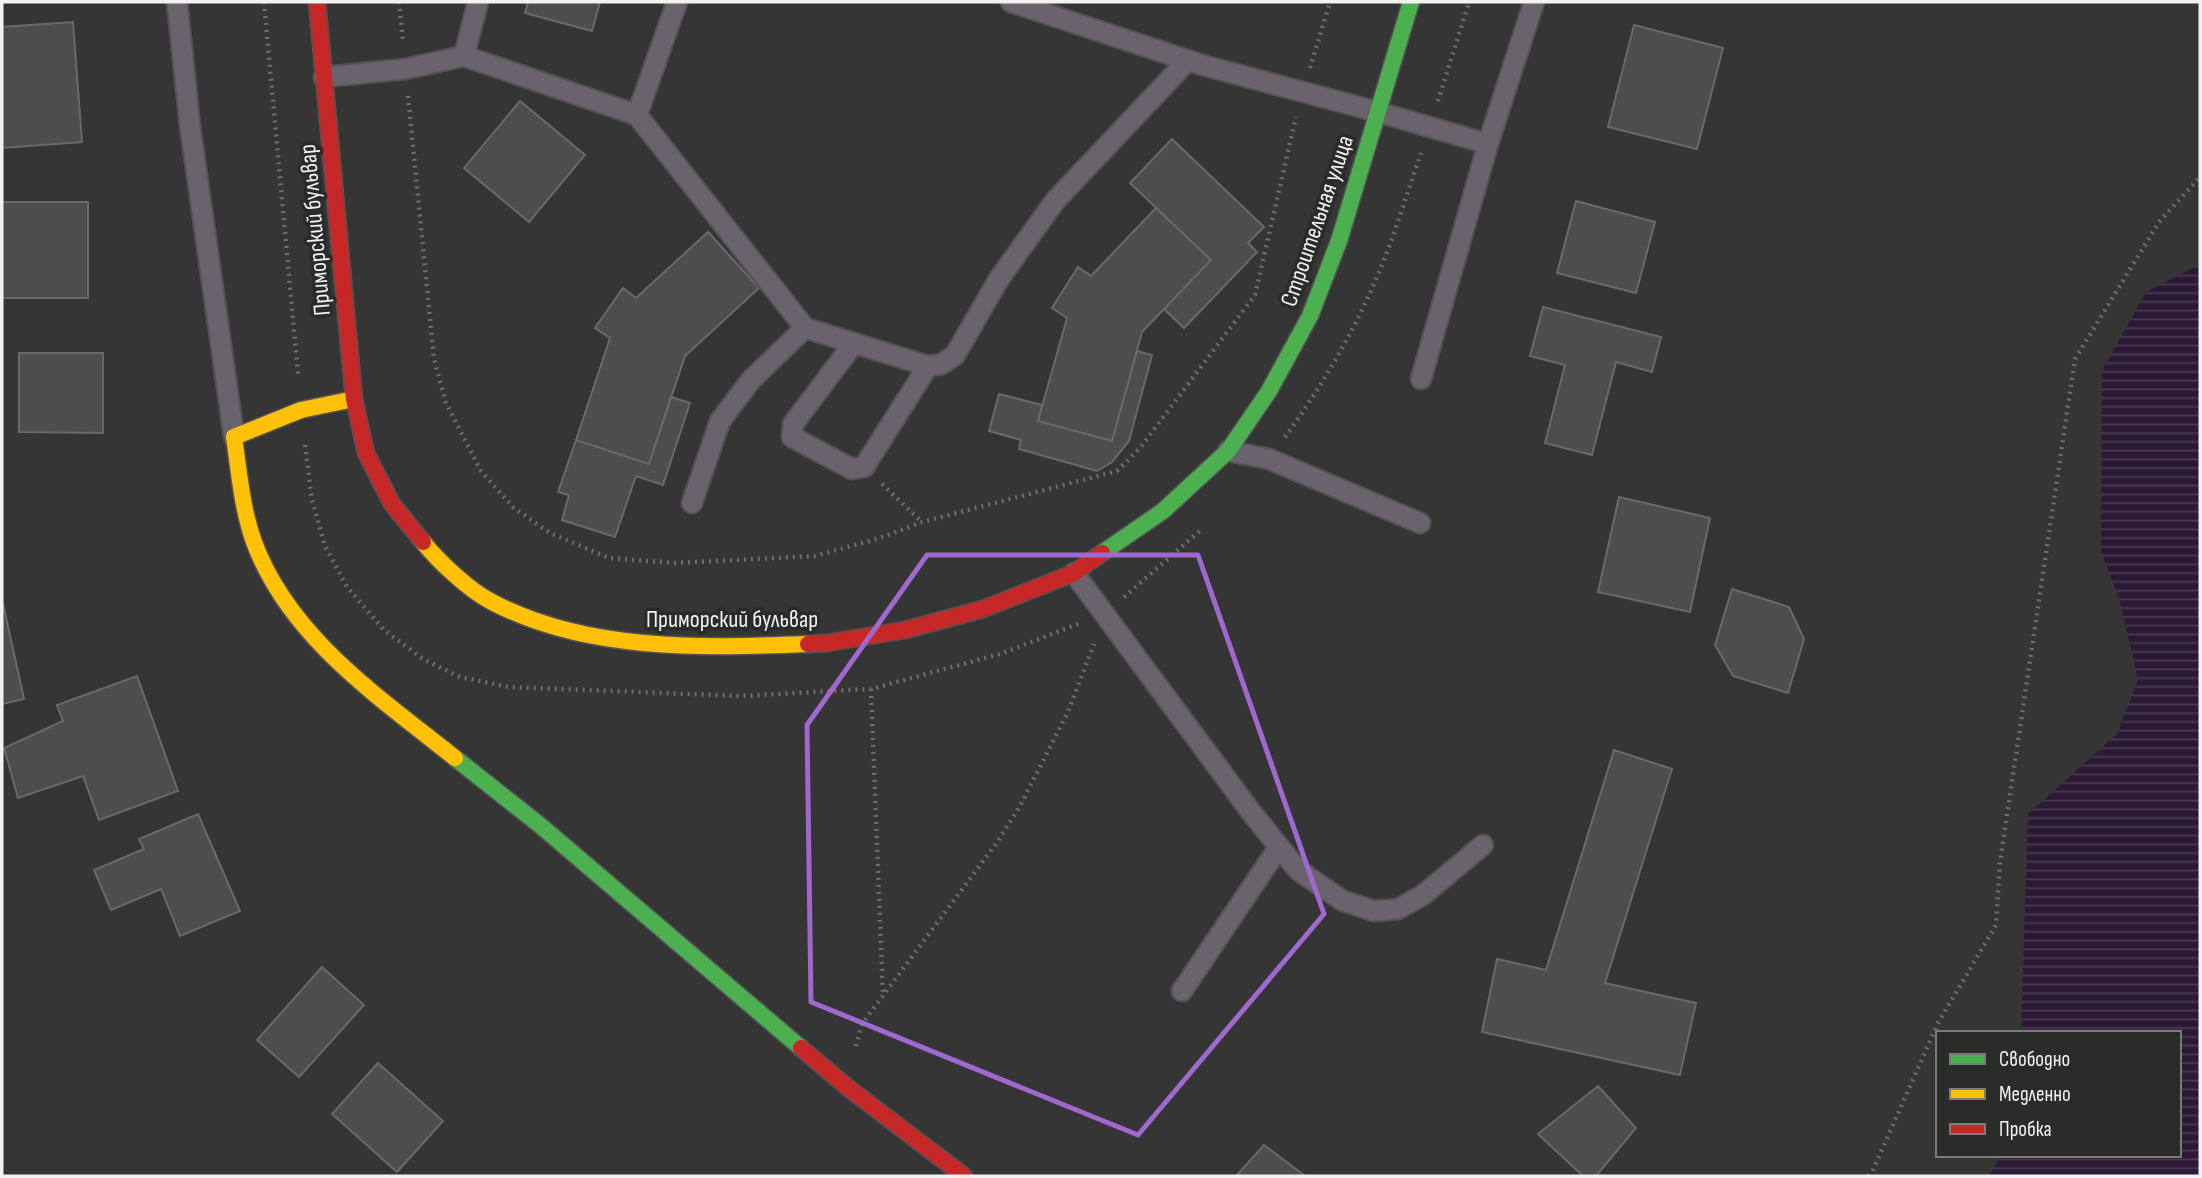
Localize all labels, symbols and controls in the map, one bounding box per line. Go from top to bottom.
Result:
street label: Строительная улица [1274,132,1360,310]
street label: Приморский бульвар [293,143,337,317]
street label: Приморский бульвар [646,605,818,634]
legend [1936,1031,2181,1157]
text: Свободно [1999,1047,2070,1072]
text: Медленно [1999,1082,2071,1107]
text: Пробка [1999,1117,2052,1142]

